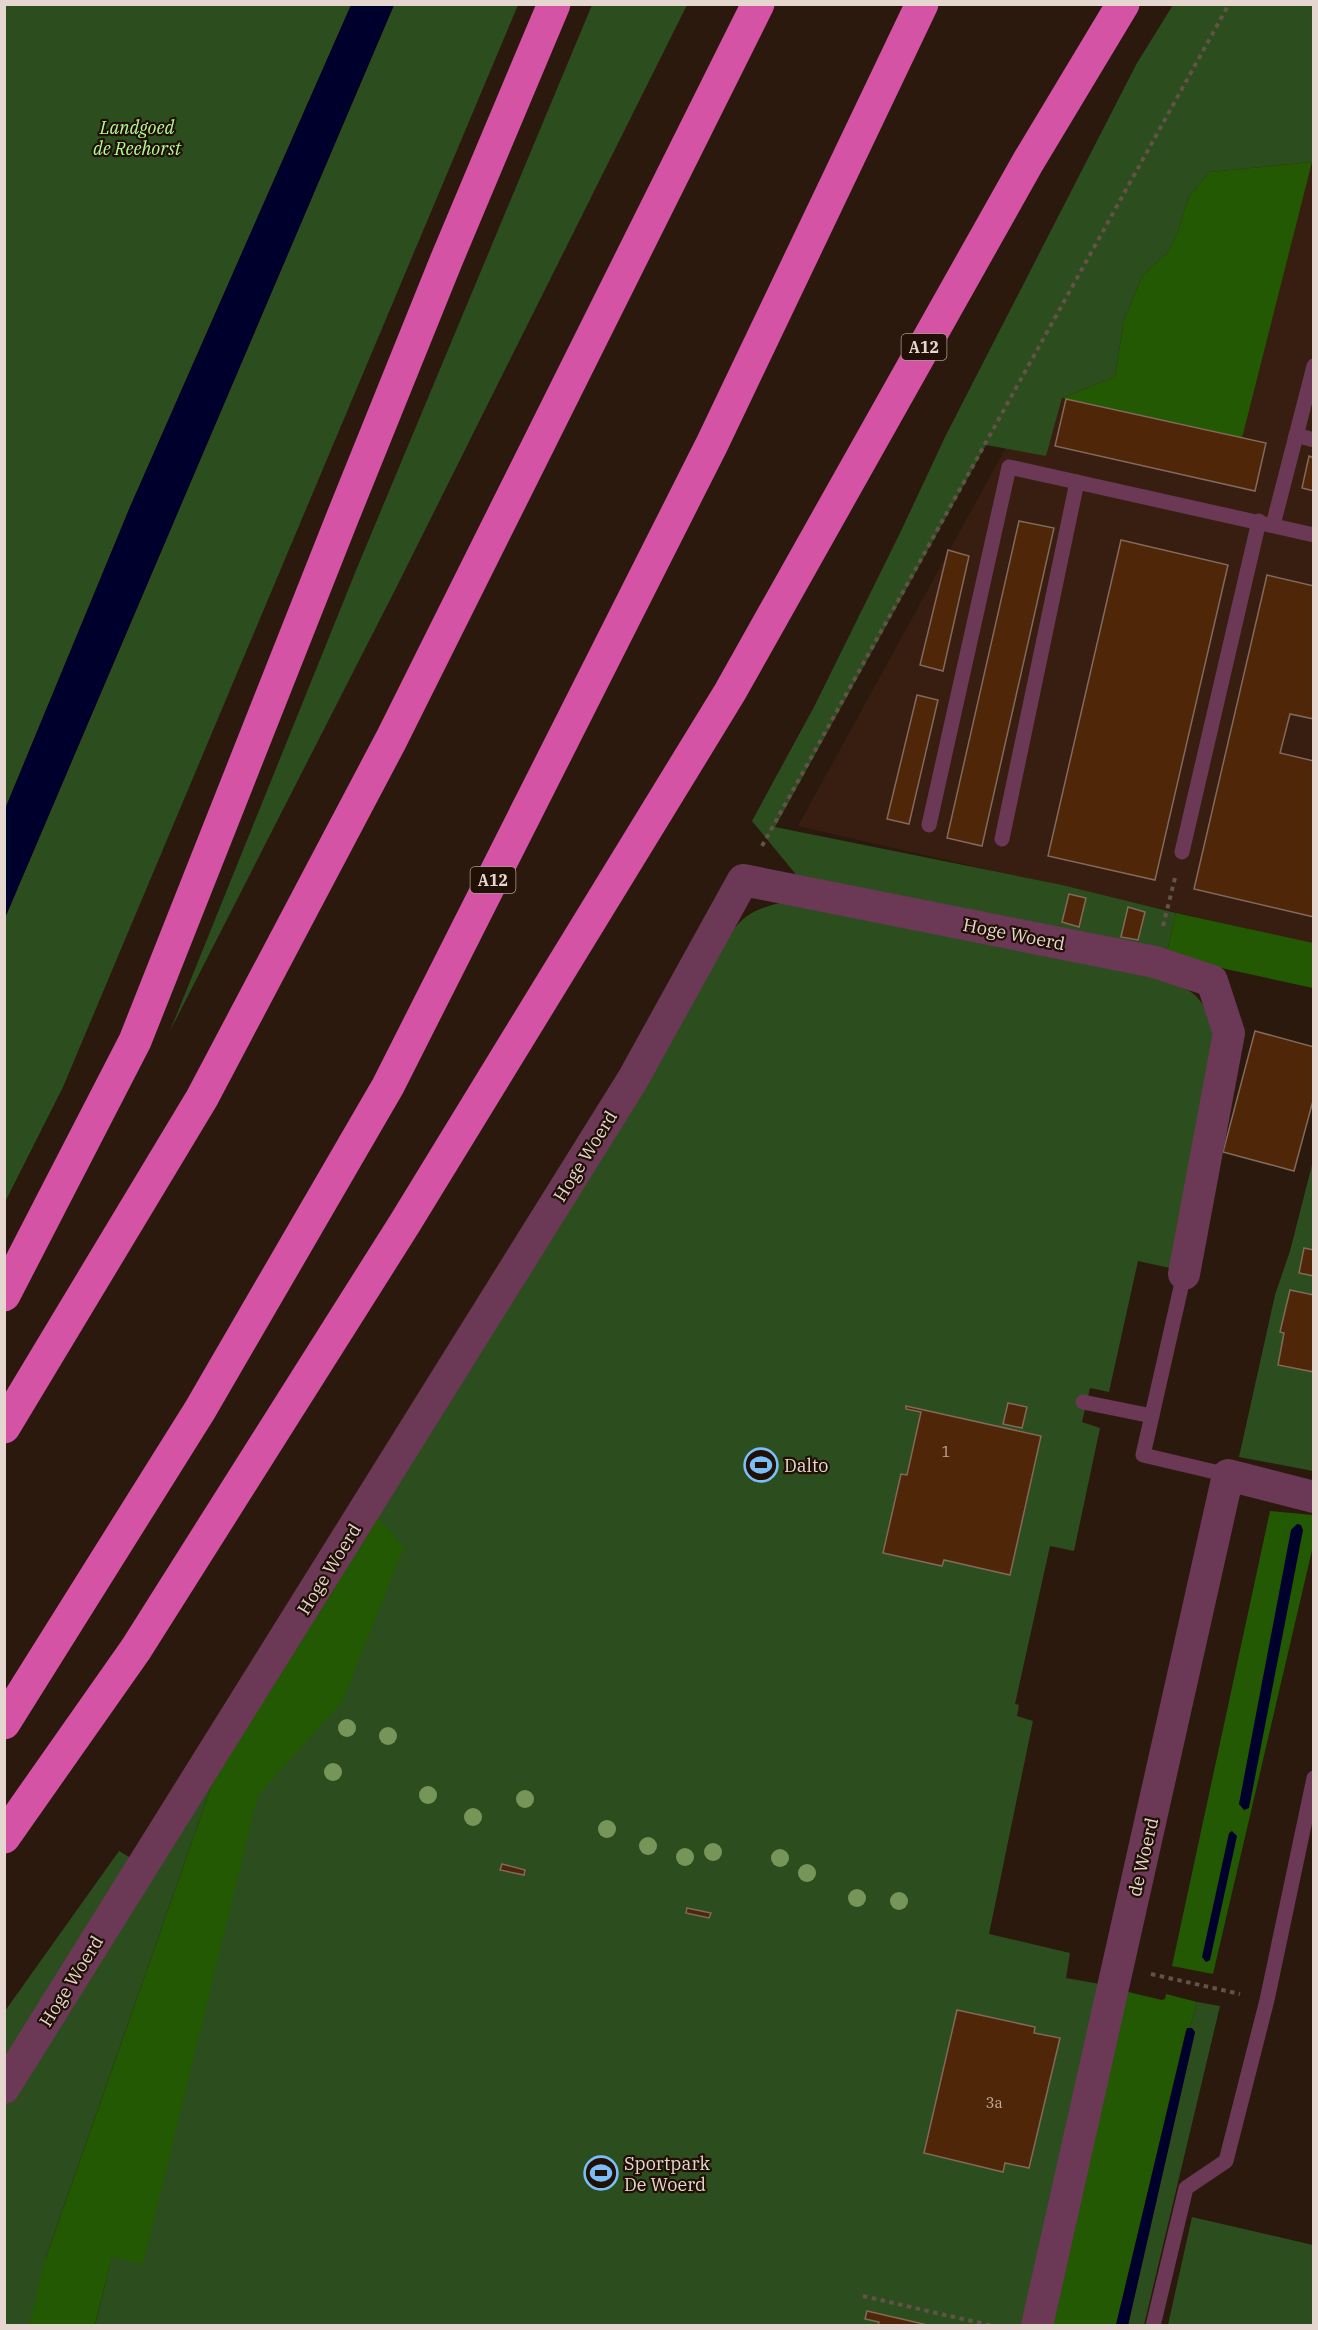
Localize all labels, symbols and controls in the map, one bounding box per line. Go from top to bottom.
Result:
park label: Landgoed de Reehorst [93,116,182,160]
road number: A12 [902,334,946,360]
road number: A12 [470,867,516,893]
street label: Hoge Woerd [961,913,1067,955]
street label: Hoge Woerd [548,1106,622,1206]
house number: 1 [941,1442,951,1461]
sports icon: Dalto [743,1447,779,1483]
place label: Dalto [784,1454,828,1477]
street label: Hoge Woerd [292,1519,366,1619]
street label: de Woerd [1123,1815,1163,1899]
street label: Hoge Woerd [34,1931,108,2031]
house number: 3a [985,2093,1003,2112]
place label: Sportpark De Woerd [624,2152,710,2196]
sports icon: Sportpark De Woerd [583,2155,619,2191]

